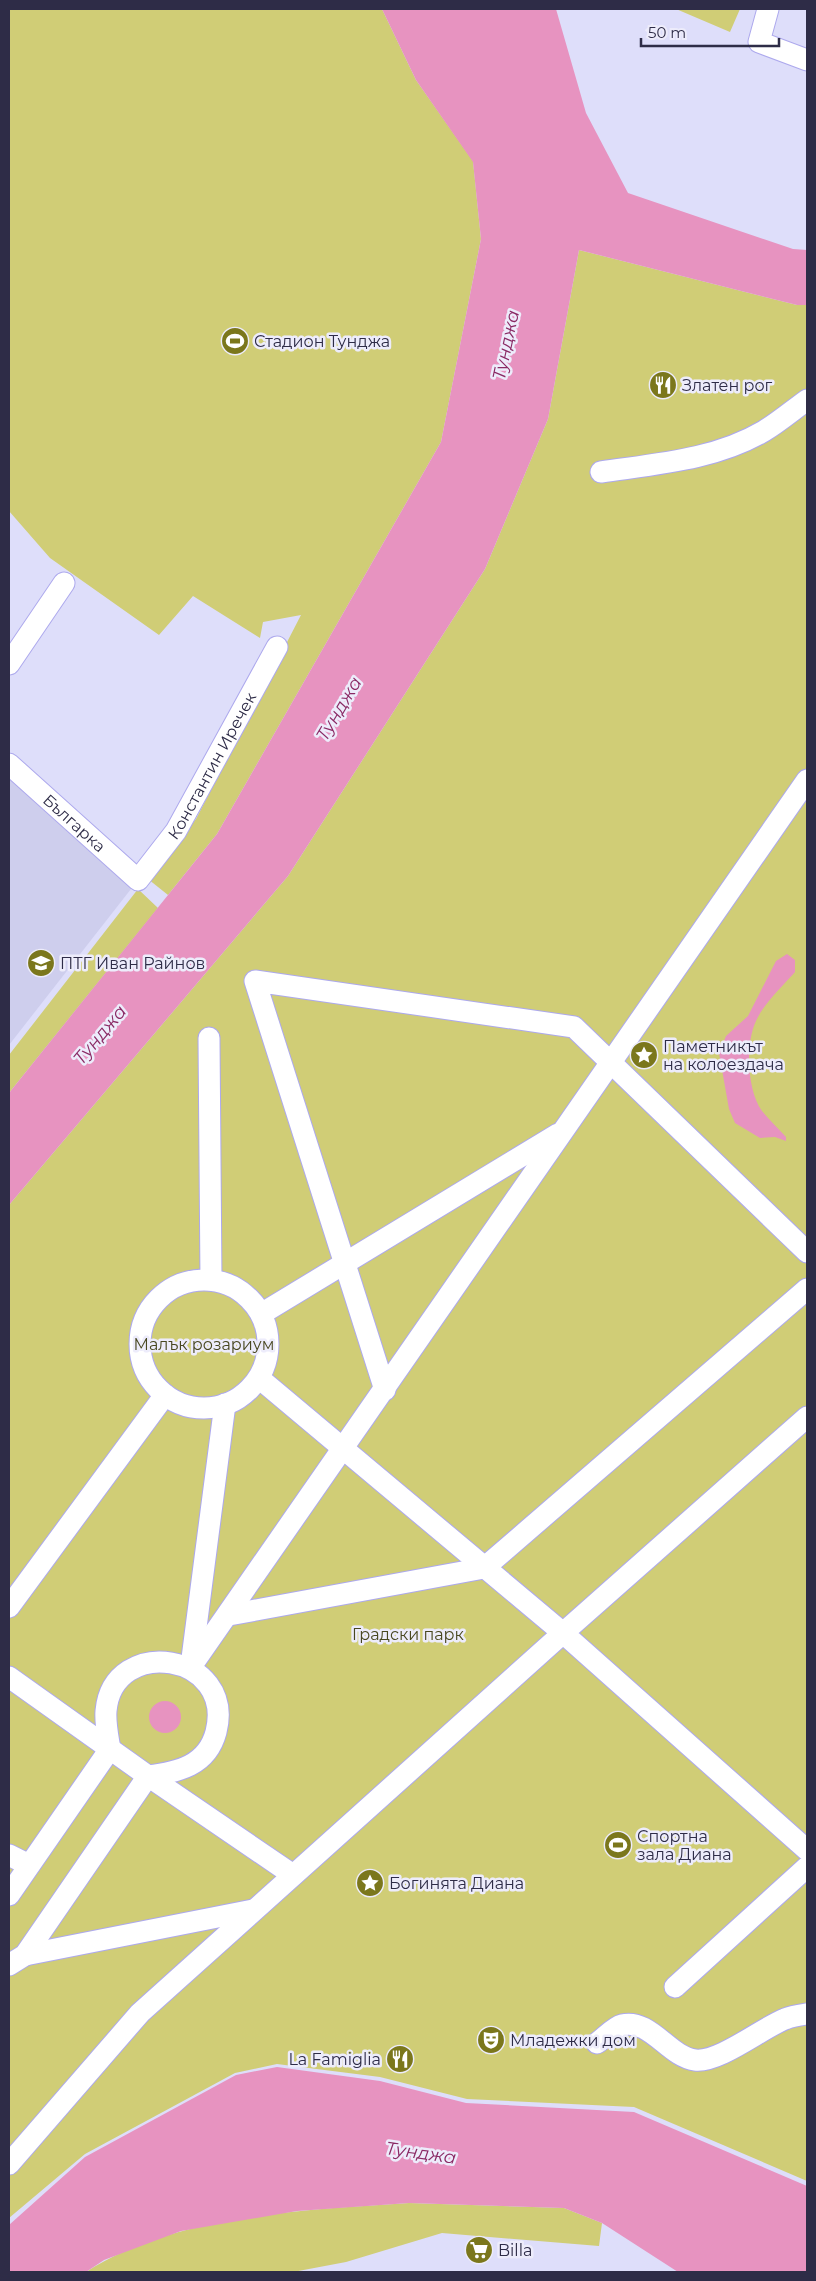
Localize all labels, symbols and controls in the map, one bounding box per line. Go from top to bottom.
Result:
scale bar [641,15,778,47]
text: 50 m [648,23,686,42]
water label: Тунджа [488,308,524,382]
sports icon: Стадион Тунджа [220,326,250,356]
place label: Стадион Тунджа [254,332,390,351]
restaurant icon: Златен рог [648,370,678,400]
place label: Златен рог [682,376,773,395]
water label: Тунджа [311,673,367,745]
street label: Константин Иречек [164,688,260,843]
street label: Българка [39,790,110,856]
school or university icon: ПТГ Иван Райнов [26,948,56,978]
place label: ПТГ Иван Райнов [60,954,205,973]
water label: Тунджа [69,1001,131,1069]
place label: Паметникът на колоездача [663,1037,784,1074]
place icon: Паметникът на колоездача [629,1040,659,1070]
park label: Малък розариум [134,1335,274,1354]
park label: Градски парк [352,1625,465,1644]
place label: Спортна зала Диана [637,1827,732,1864]
sports icon: Спортна зала Диана [603,1830,633,1860]
place icon: Богинята Диана [355,1868,385,1898]
place label: Богинята Диана [389,1874,524,1893]
theatre icon: Младежки дом [476,2025,506,2055]
place label: Младежки дом [510,2031,636,2050]
restaurant icon: La Famiglia [385,2044,415,2074]
place label: La Famiglia [288,2050,381,2069]
water label: Тунджа [384,2137,458,2169]
supermarket icon: Billa [464,2235,494,2265]
place label: Billa [498,2241,532,2260]

